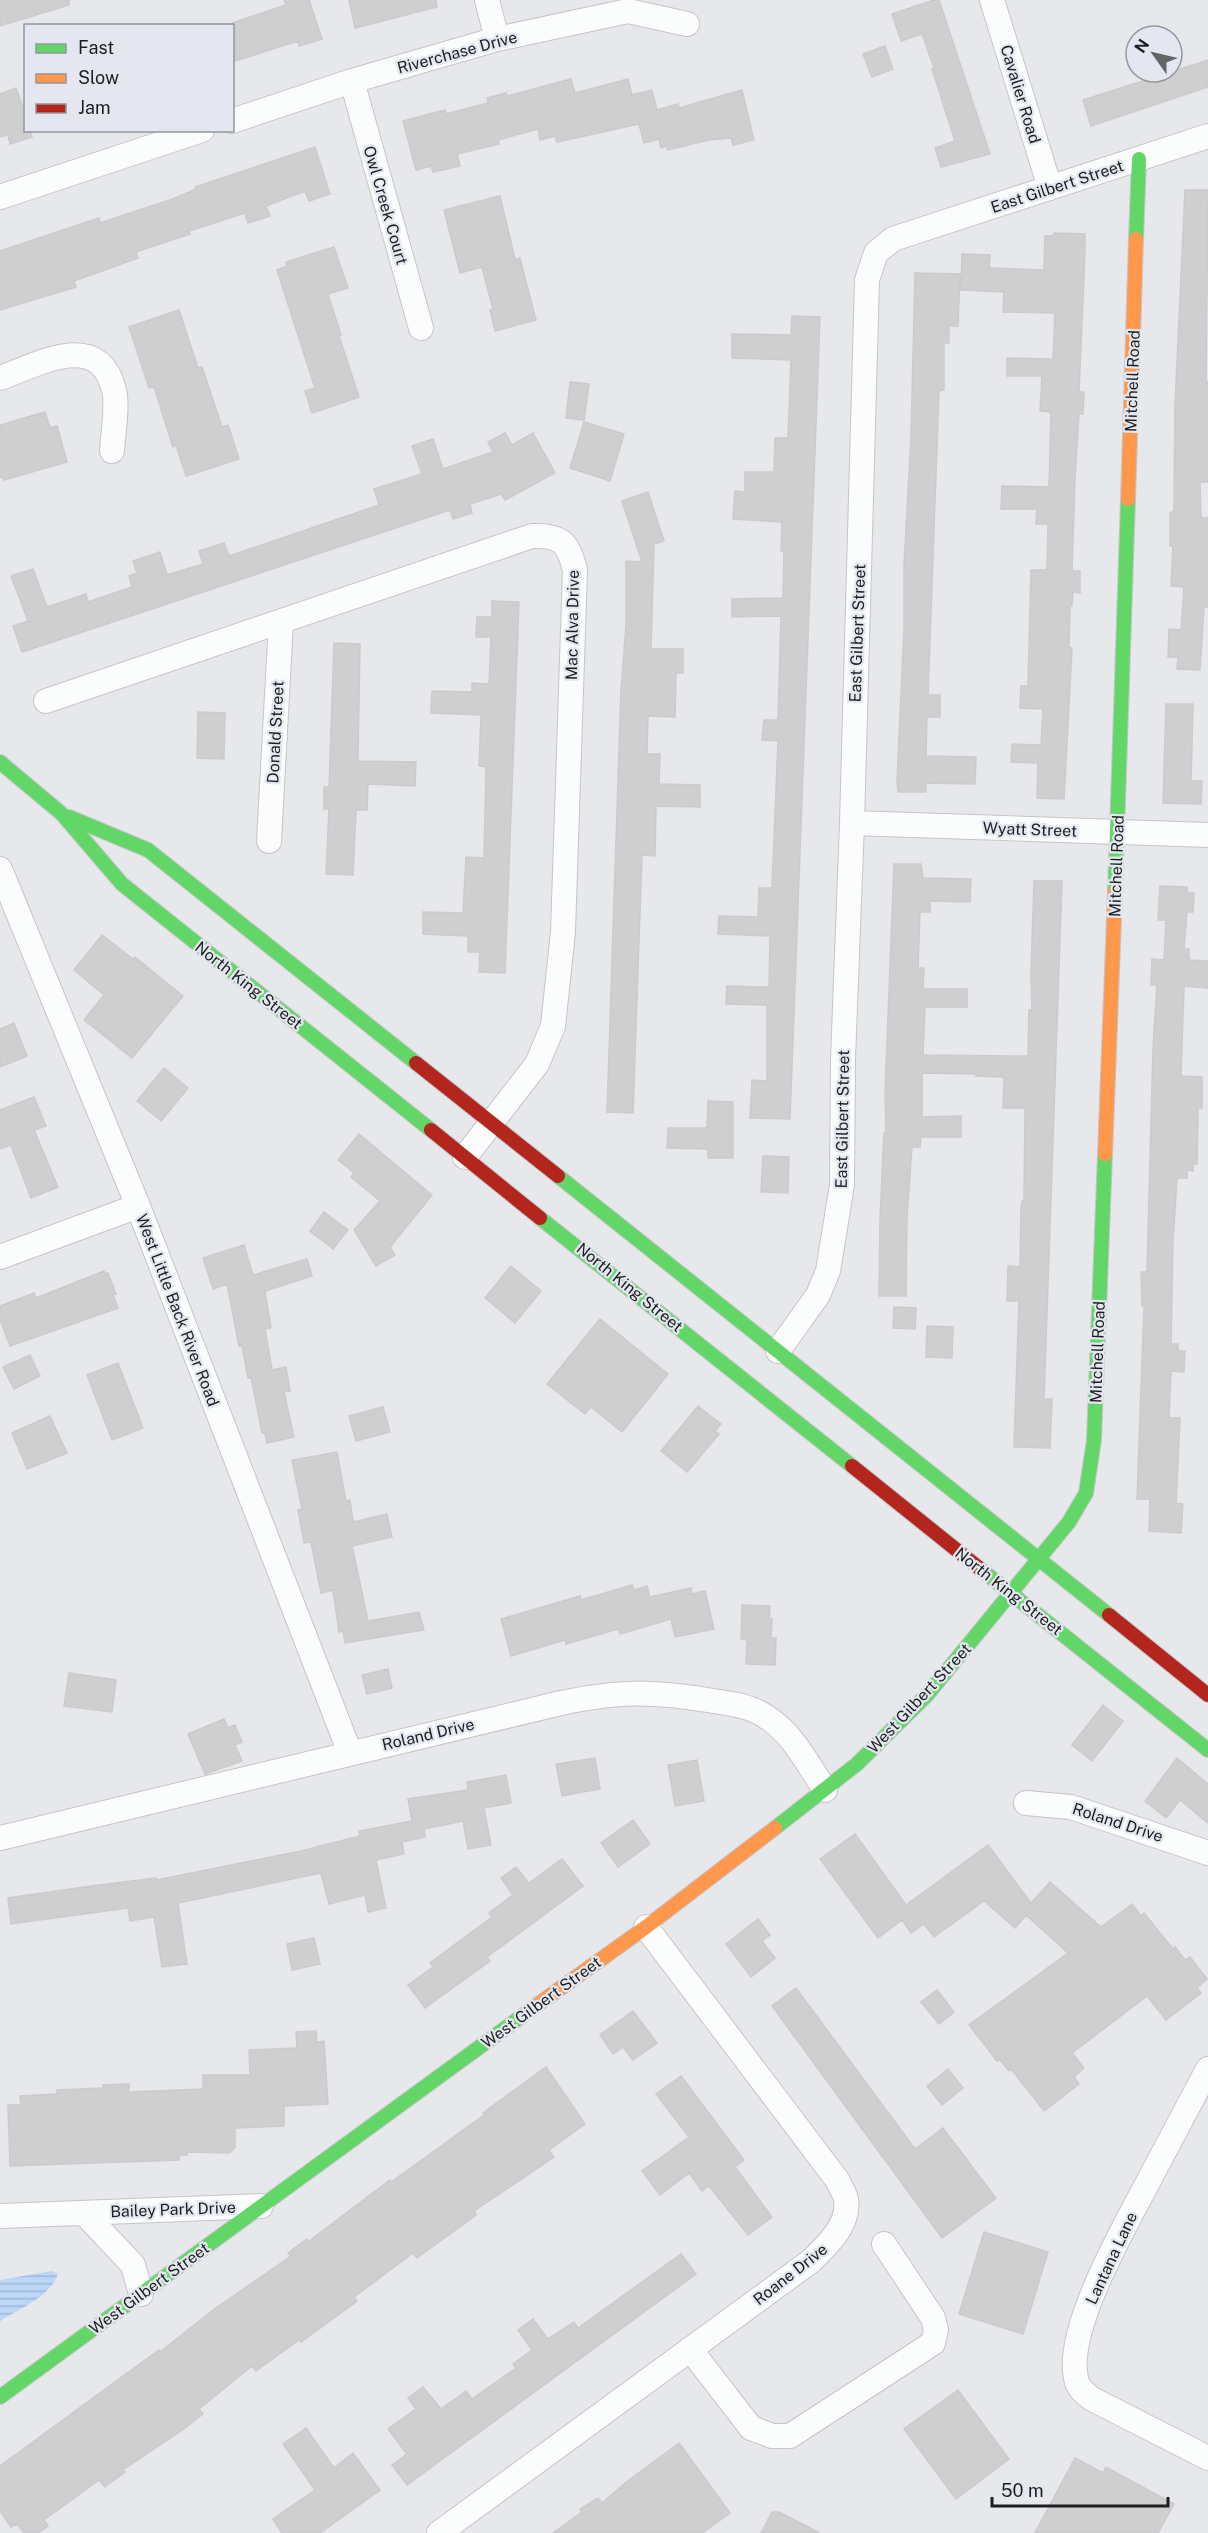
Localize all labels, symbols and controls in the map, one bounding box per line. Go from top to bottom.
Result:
legend [24,24,234,132]
north arrow [1124,24,1184,84]
street label: Riverchase Drive [395,27,519,78]
text: N [1131,35,1153,56]
text: Fast [78,37,114,58]
street label: Cavalier Road [997,43,1045,146]
text: Slow [78,67,119,88]
text: Jam [78,97,111,118]
street label: Owl Creek Court [359,144,412,267]
street label: East Gilbert Street [988,156,1126,217]
street label: Mitchell Road [1121,330,1144,432]
street label: East Gilbert Street [846,563,869,703]
street label: Mac Alva Drive [562,570,583,680]
street label: Donald Street [263,680,288,784]
street label: Mitchell Road [1105,815,1128,917]
street label: Wyatt Street [982,818,1077,841]
street label: North King Street [191,938,306,1033]
street label: East Gilbert Street [832,1050,853,1188]
street label: West Little Back River Road [132,1211,223,1409]
street label: North King Street [573,1239,687,1336]
street label: Mitchell Road [1086,1301,1109,1403]
street label: North King Street [951,1544,1066,1639]
street label: West Gilbert Street [863,1639,975,1757]
street label: Roland Drive [380,1715,476,1754]
street label: Roland Drive [1070,1799,1166,1846]
street label: West Gilbert Street [478,1953,605,2052]
street label: Bailey Park Drive [110,2198,236,2221]
street label: Lantana Lane [1082,2209,1141,2307]
street label: West Gilbert Street [86,2239,213,2338]
street label: Roane Drive [750,2240,831,2309]
scale bar [992,2470,1168,2508]
text: 50 m [1001,2480,1044,2501]

